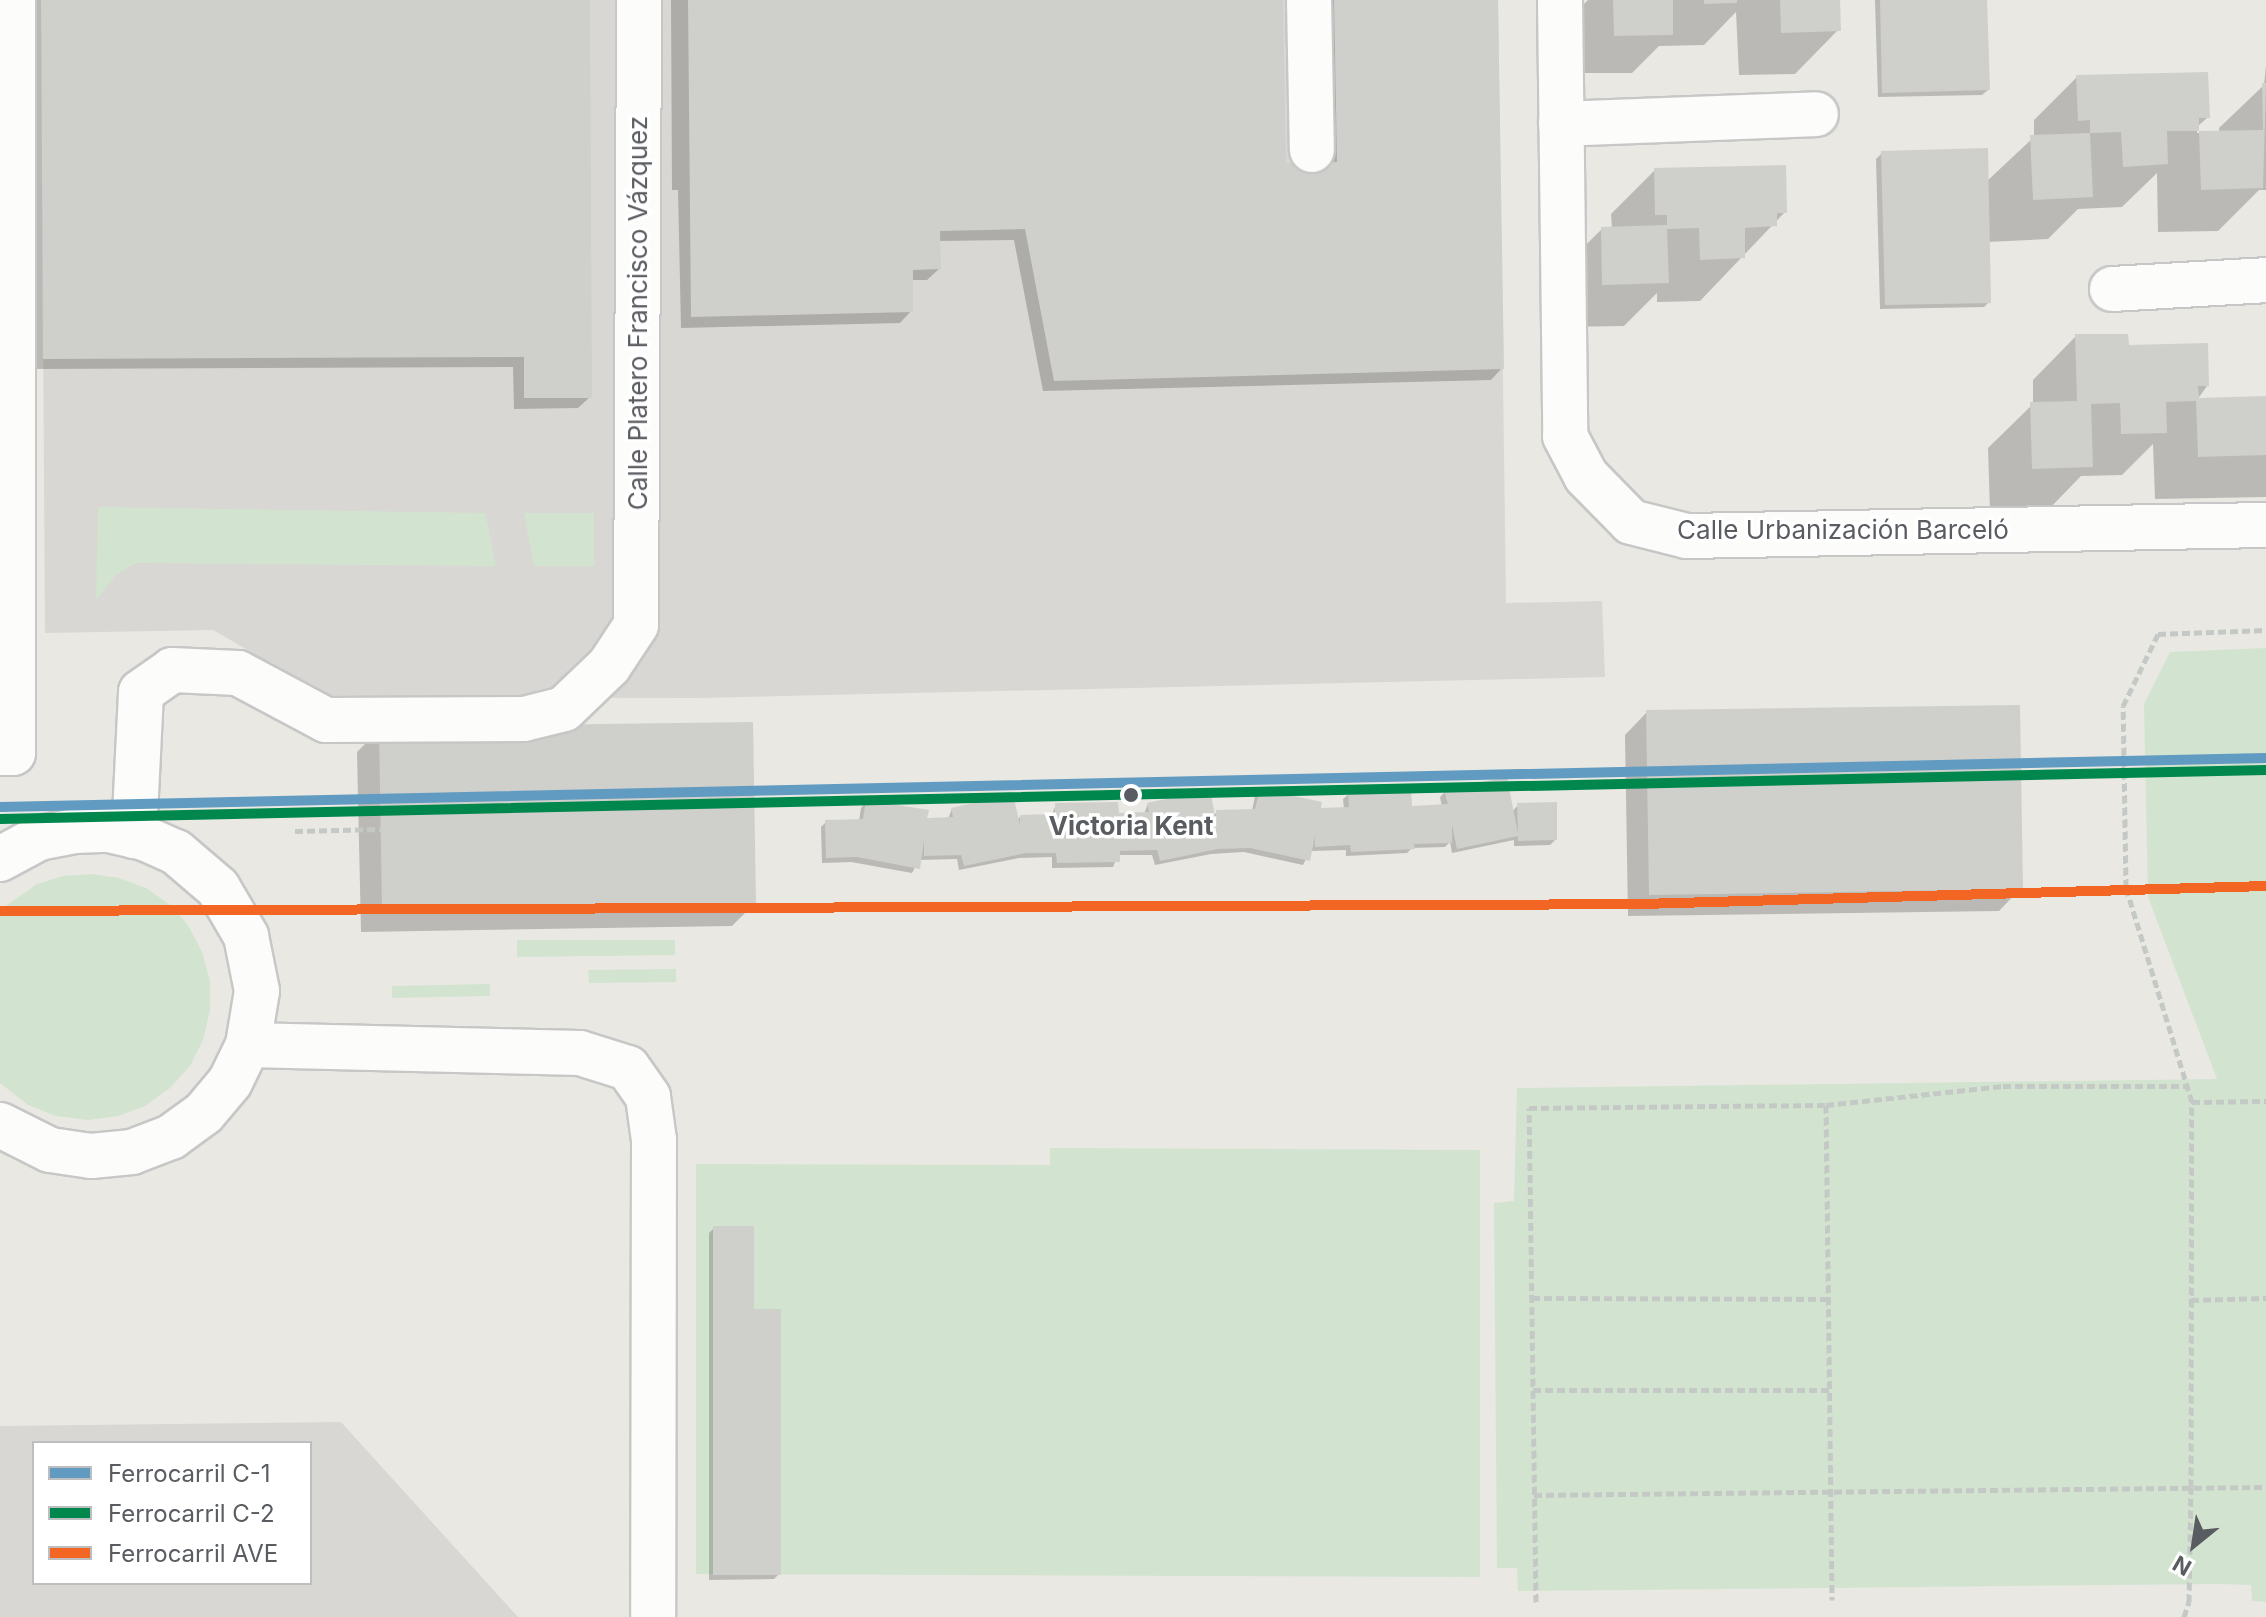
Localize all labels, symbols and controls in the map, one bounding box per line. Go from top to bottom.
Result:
street label: Calle Platero Francisco Vázquez [622,116,654,510]
street label: Calle Urbanización Barceló [1677,514,2009,546]
marker: Victoria Kent [1119,783,1143,807]
place label: Victoria Kent [1049,810,1213,842]
legend [32,1441,312,1585]
text: Ferrocarril C-1 [108,1459,271,1488]
text: Ferrocarril C-2 [108,1499,275,1528]
north arrow [2154,1505,2234,1585]
text: Ferrocarril AVE [108,1539,278,1568]
text: N [2168,1550,2196,1581]

